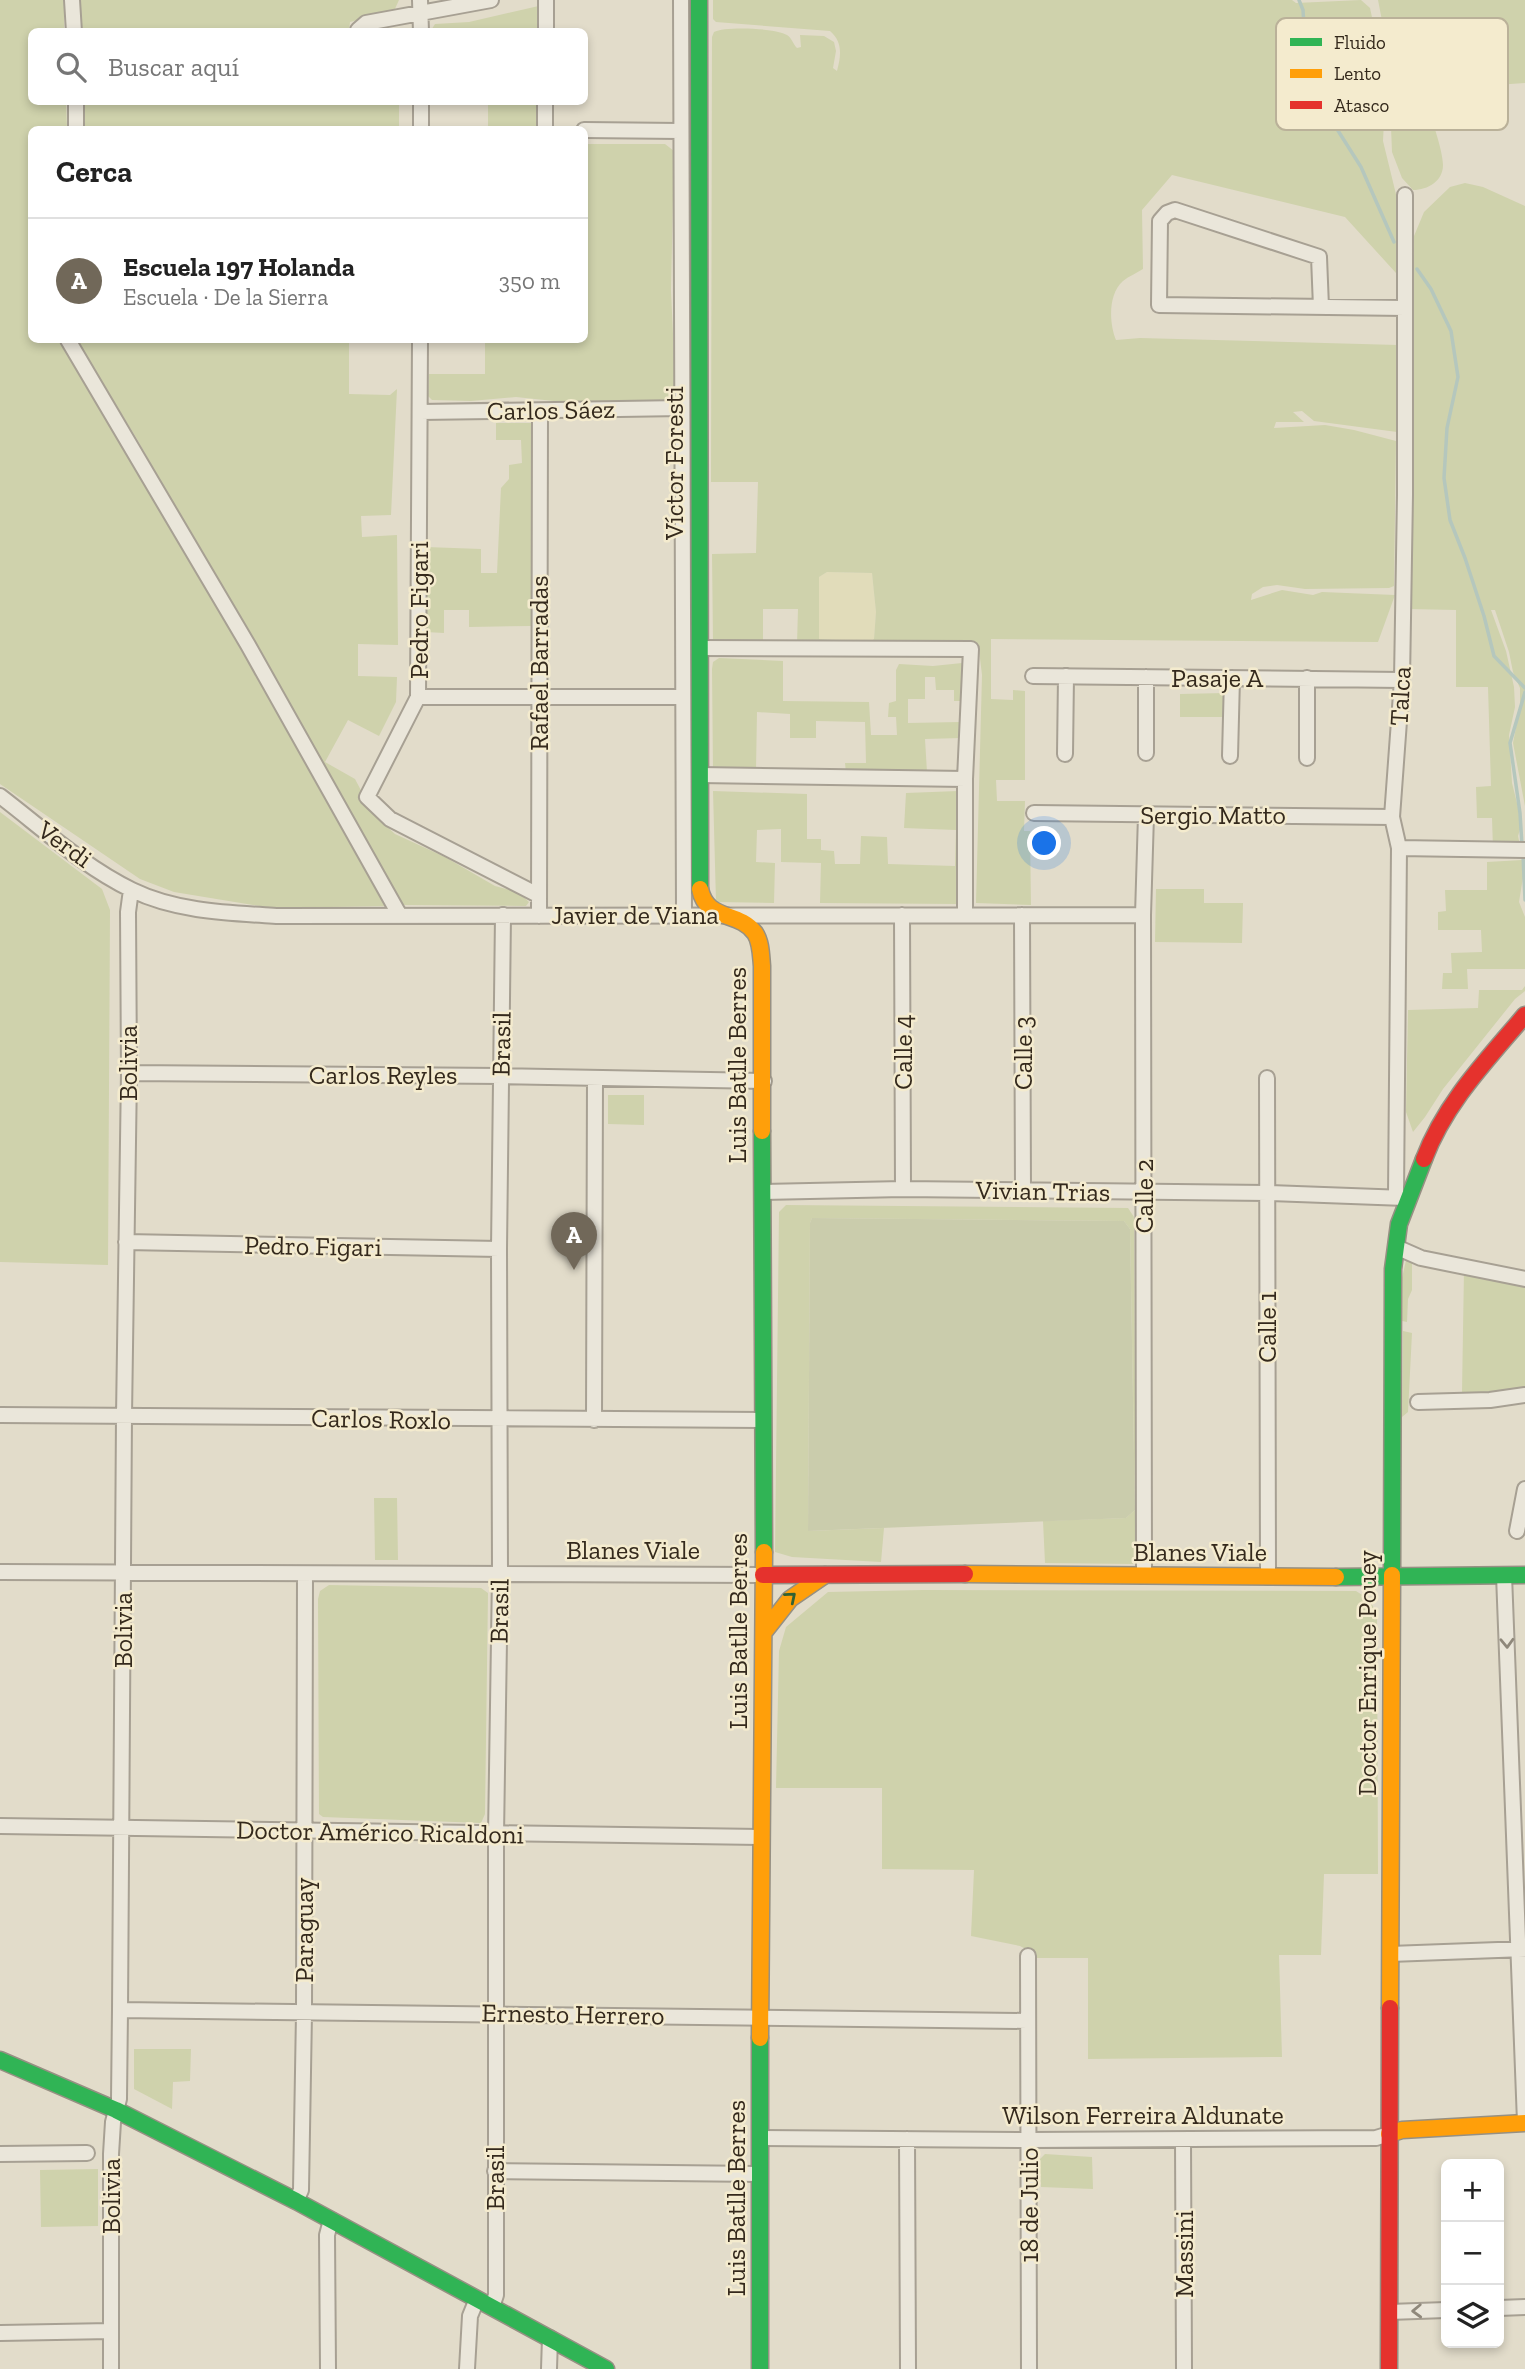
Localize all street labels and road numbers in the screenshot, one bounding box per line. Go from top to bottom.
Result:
street label: Víctor Foresti [658,386,690,541]
street label: Carlos Sáez [487,393,615,427]
street label: Pedro Figari [403,541,435,679]
street label: Rafael Barradas [523,575,555,751]
street label: Pasaje A [1171,662,1264,694]
street label: Talca [1382,665,1418,727]
street label: Sergio Matto [1140,799,1286,831]
street label: Verdi [31,813,99,875]
street label: Javier de Viana [551,899,719,931]
street label: Luis Batlle Berres [721,967,753,1163]
street label: Brasil [484,1011,518,1077]
street label: Calle 4 [887,1014,919,1090]
street label: Calle 3 [1007,1016,1039,1090]
street label: Bolivia [112,1025,144,1101]
street label: Carlos Reyles [309,1059,457,1091]
street label: Calle 2 [1128,1159,1160,1233]
street label: Vivian Trias [974,1174,1111,1208]
street label: Pedro Figari [244,1229,382,1263]
street label: Calle 1 [1251,1291,1283,1363]
street label: Carlos Roxlo [311,1402,451,1436]
street label: Luis Batlle Berres [722,1533,754,1729]
street label: Blanes Viale [566,1534,700,1566]
street label: Blanes Viale [1133,1536,1267,1568]
street label: Doctor Enrique Pouey [1351,1550,1383,1796]
street label: Brasil [482,1578,516,1644]
street label: Bolivia [107,1592,139,1668]
street label: Doctor Américo Ricaldoni [236,1813,524,1851]
street label: Paraguay [288,1877,320,1982]
street label: Ernesto Herrero [481,1996,665,2032]
street label: Wilson Ferreira Aldunate [1002,2099,1284,2131]
street label: Luis Batlle Berres [720,2100,752,2296]
street label: Brasil [479,2146,511,2210]
street label: 18 de Julio [1013,2147,1045,2263]
street label: Bolivia [95,2158,127,2234]
street label: Massini [1168,2210,1200,2298]

